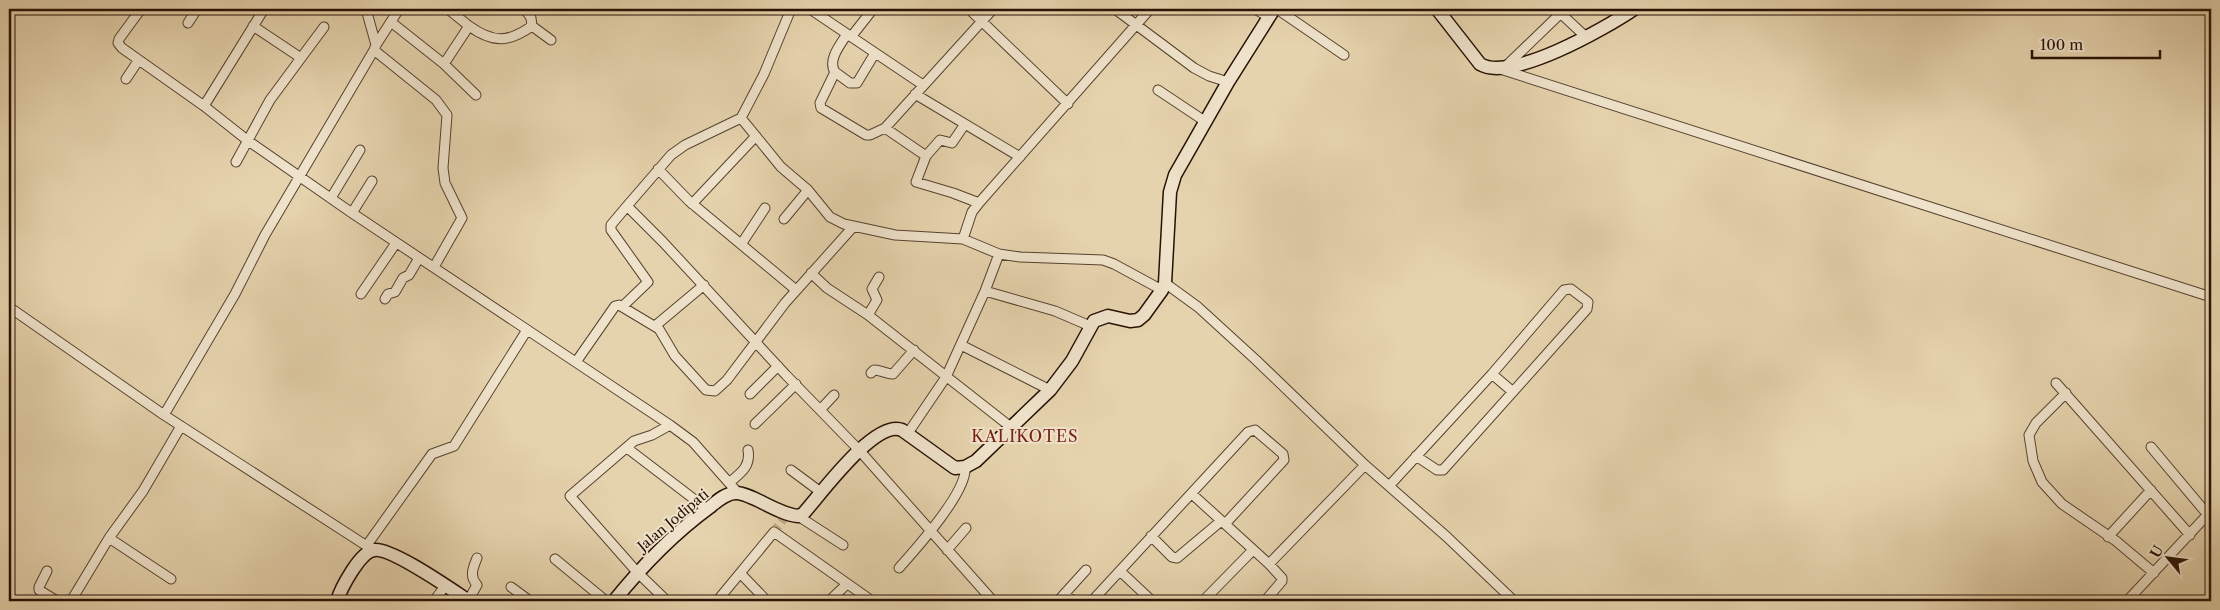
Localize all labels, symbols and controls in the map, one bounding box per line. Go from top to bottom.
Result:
scale bar [2032,28,2160,60]
text: 100 m [2040,35,2083,54]
district label: KALIKOTES [971,426,1079,446]
street label: Jalan Jodipati [632,485,712,556]
north arrow [2142,532,2192,582]
text: U [2146,542,2168,561]

